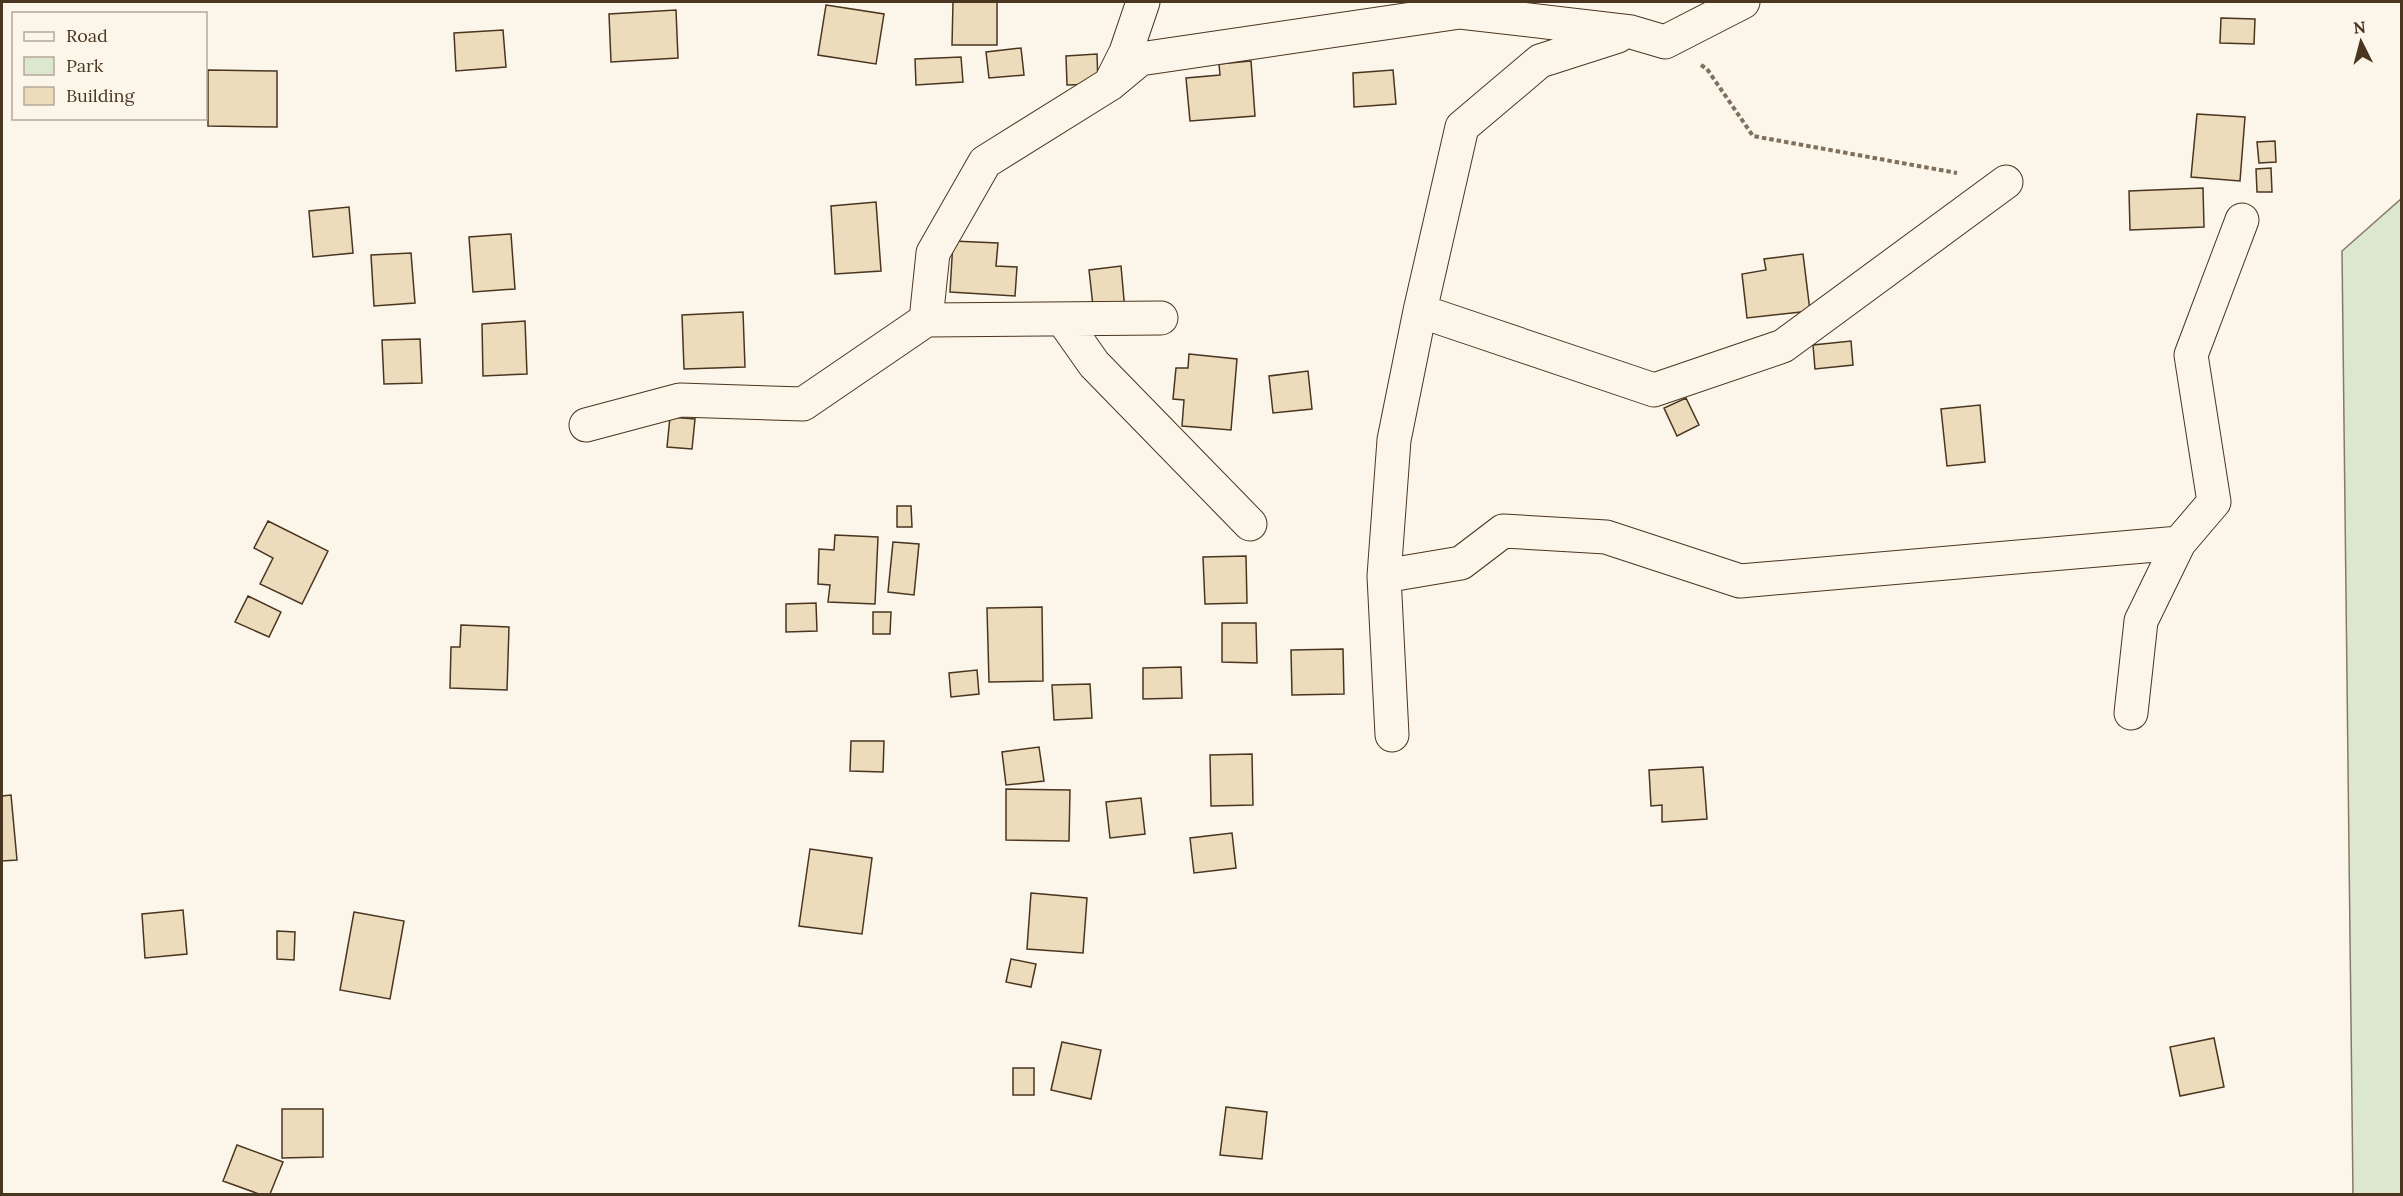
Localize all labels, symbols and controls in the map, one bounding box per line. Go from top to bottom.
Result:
legend [12,12,207,120]
north arrow [2331,12,2391,72]
text: N [2352,16,2367,38]
text: Road [66,24,108,47]
text: Park [66,54,104,77]
text: Building [66,84,136,107]

